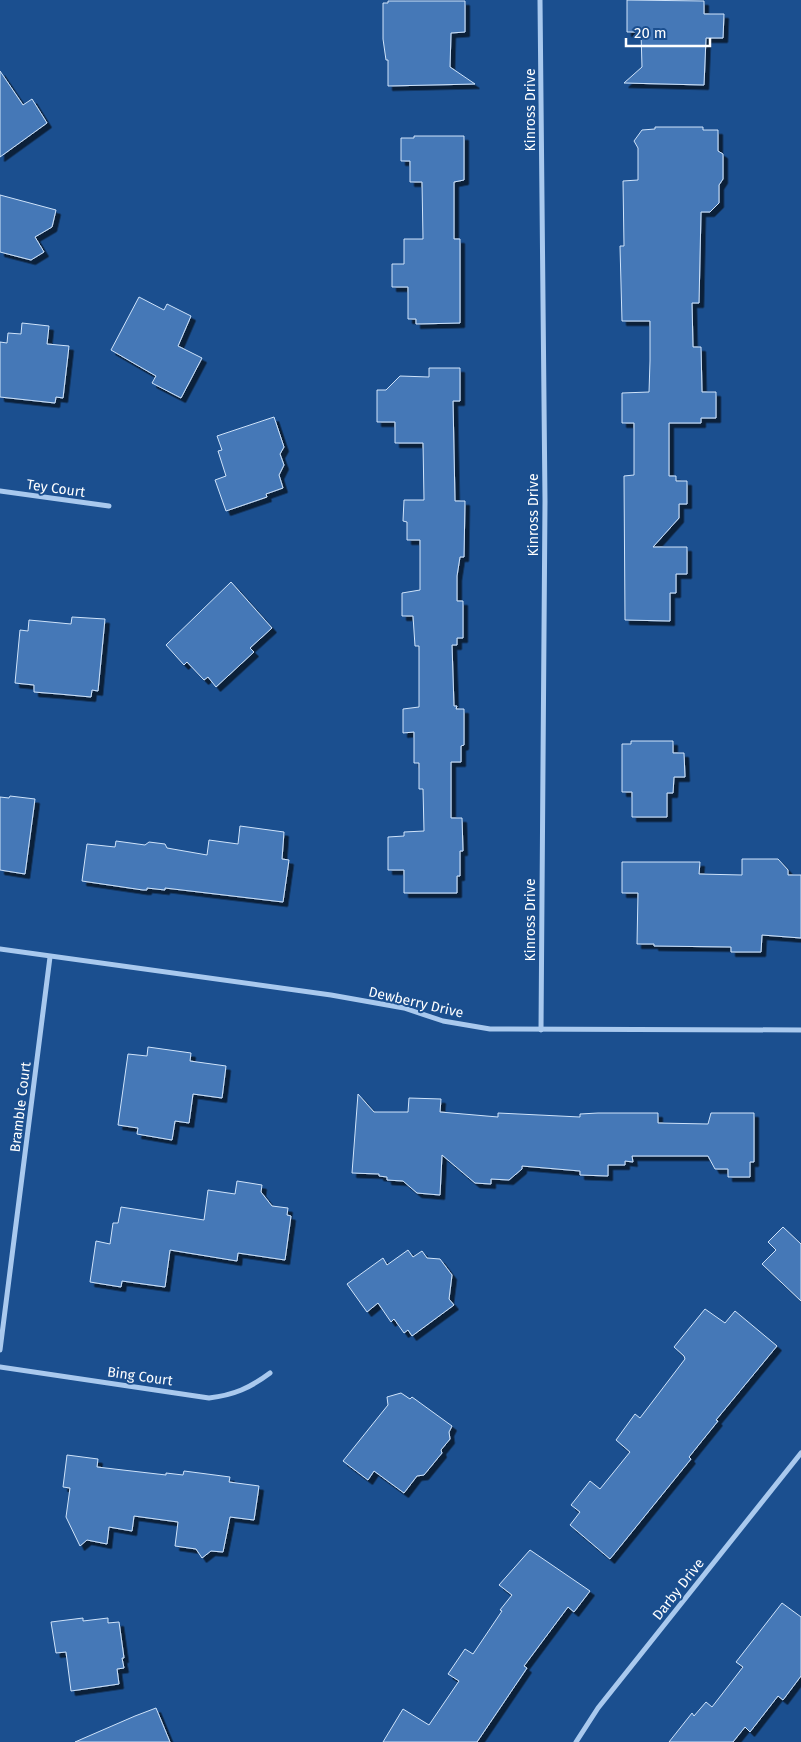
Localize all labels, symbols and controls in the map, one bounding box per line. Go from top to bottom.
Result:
scale bar [626,15,710,47]
text: 20 m [634,24,667,42]
street label: Kinross Drive [522,68,539,152]
street label: Kinross Drive [525,473,542,557]
street label: Tey Court [26,476,87,501]
street label: Kinross Drive [522,878,539,962]
street label: Dewberry Drive [367,983,465,1022]
street label: Bramble Court [7,1060,35,1153]
street label: Bing Court [106,1363,175,1390]
street label: Darby Drive [649,1555,708,1624]

